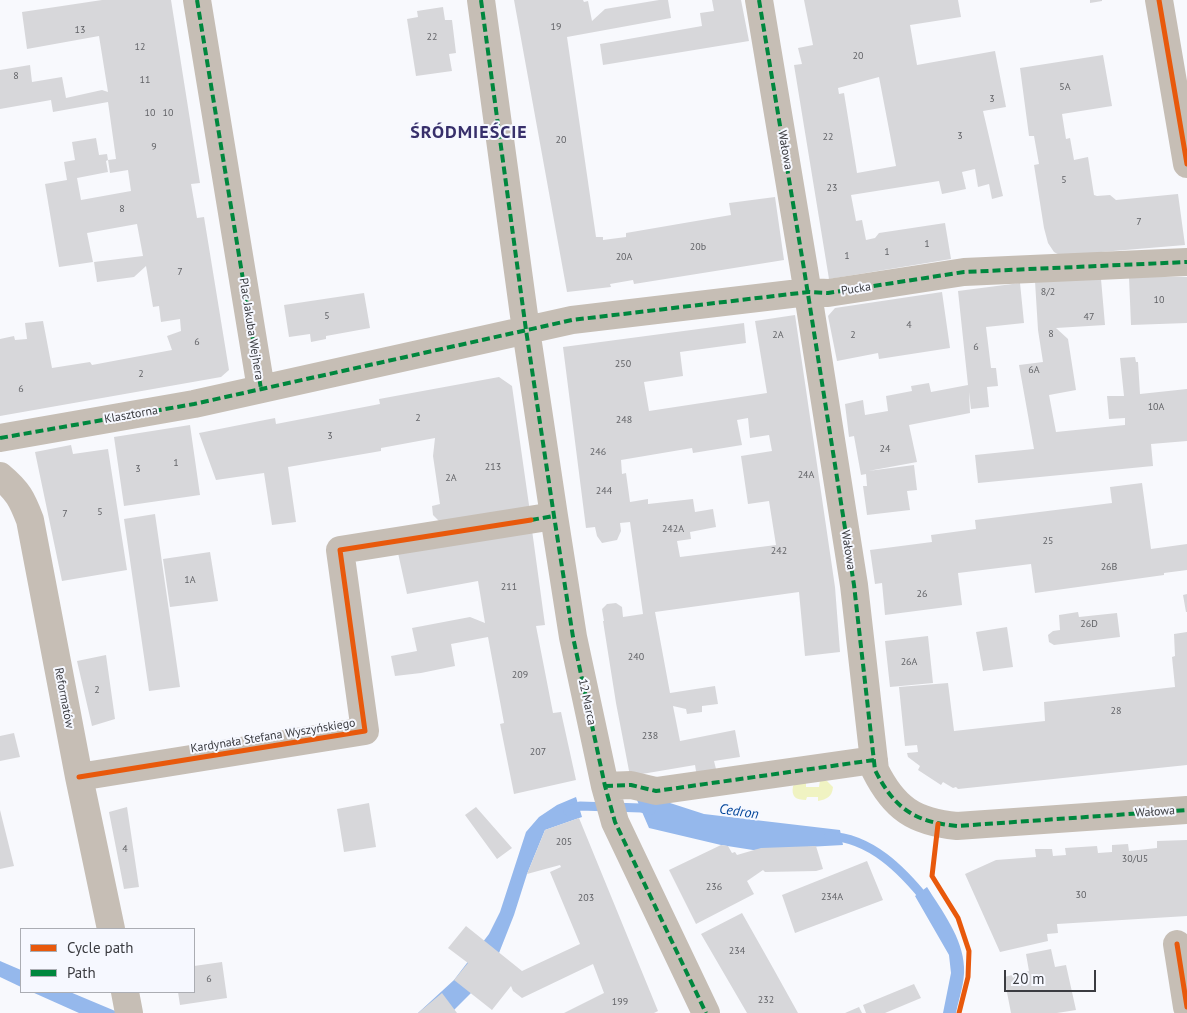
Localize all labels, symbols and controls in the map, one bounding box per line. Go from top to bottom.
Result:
house number: 19 [551,21,561,33]
house number: 13 [75,24,85,36]
house number: 22 [427,31,437,43]
house number: 12 [135,41,145,53]
house number: 20 [853,50,863,62]
house number: 8 [13,70,19,82]
house number: 11 [140,74,150,86]
house number: 5A [1059,81,1071,93]
house number: 3 [989,93,995,105]
house number: 10 [145,107,155,119]
house number: 10 [163,107,173,119]
district label: ŚRÓDMIEŚCIE [409,122,529,144]
street label: Wałowa [774,129,796,171]
house number: 3 [957,130,963,142]
house number: 22 [823,131,833,143]
house number: 20 [556,134,566,146]
house number: 9 [151,141,157,153]
house number: 5 [1061,174,1067,186]
house number: 23 [827,182,837,194]
house number: 8 [119,203,125,215]
house number: 7 [1136,216,1142,228]
house number: 1 [924,238,930,250]
house number: 20b [690,241,706,253]
house number: 1 [884,246,890,258]
house number: 1 [844,250,850,262]
house number: 20A [616,251,632,263]
house number: 7 [177,266,183,278]
street label: Plac Jakuba Wejhera [236,277,266,381]
street label: Pucka [840,280,872,298]
house number: 8/2 [1041,286,1055,298]
house number: 10 [1154,294,1164,306]
house number: 5 [324,310,330,322]
house number: 47 [1084,311,1094,323]
house number: 4 [906,319,912,331]
house number: 8 [1048,328,1054,340]
house number: 2A [772,329,784,341]
house number: 2 [850,329,856,341]
house number: 6 [194,336,200,348]
house number: 6 [973,341,979,353]
house number: 250 [615,358,631,370]
house number: 6A [1028,364,1040,376]
house number: 2 [138,368,144,380]
house number: 6 [18,383,24,395]
house number: 10A [1148,401,1164,413]
street label: Klasztorna [103,403,159,427]
house number: 2 [415,412,421,424]
house number: 248 [616,414,632,426]
house number: 3 [327,430,333,442]
house number: 24 [880,443,890,455]
house number: 246 [590,446,606,458]
house number: 1 [173,457,179,469]
house number: 213 [485,461,501,473]
house number: 3 [135,463,141,475]
house number: 24A [798,469,814,481]
house number: 2A [445,472,457,484]
house number: 244 [596,485,612,497]
house number: 5 [97,506,103,518]
house number: 7 [62,508,68,520]
house number: 242A [662,523,684,535]
street label: Wałowa [838,529,858,571]
house number: 25 [1043,535,1053,547]
house number: 242 [771,545,787,557]
house number: 26B [1101,561,1117,573]
house number: 1A [184,574,196,586]
house number: 211 [501,581,517,593]
house number: 26 [917,588,927,600]
house number: 26D [1080,618,1098,630]
house number: 240 [628,651,644,663]
house number: 26A [901,656,917,668]
street label: Reformatów [51,666,77,730]
house number: 209 [512,669,528,681]
street label: 12 Marca [575,677,599,727]
house number: 2 [94,684,100,696]
house number: 28 [1111,705,1121,717]
street label: Kardynała Stefana Wyszyńskiego [190,716,356,756]
house number: 238 [642,730,658,742]
house number: 207 [530,746,546,758]
water label: Cedron [718,801,760,823]
street label: Wałowa [1135,803,1175,821]
house number: 205 [556,836,572,848]
house number: 4 [122,843,128,855]
house number: 30/U5 [1122,853,1148,865]
house number: 236 [706,881,722,893]
house number: 30 [1076,889,1086,901]
house number: 234A [821,891,843,903]
house number: 203 [578,892,594,904]
legend [20,928,195,993]
text: Cycle path [67,938,133,957]
house number: 234 [729,945,745,957]
scale bar [1007,960,1100,992]
text: Path [67,963,96,982]
text: 20 m [1012,969,1045,988]
house number: 6 [206,973,212,985]
house number: 232 [758,994,774,1006]
house number: 199 [612,996,628,1008]

